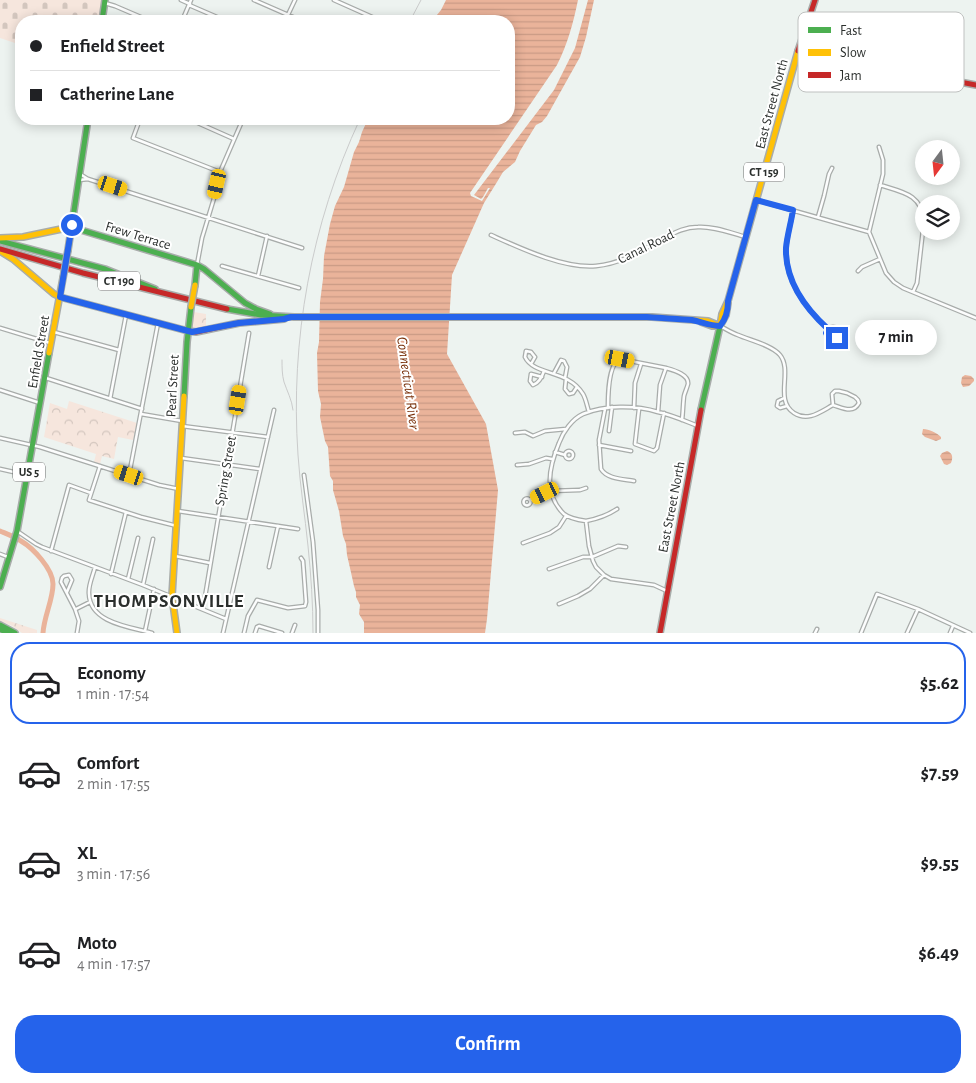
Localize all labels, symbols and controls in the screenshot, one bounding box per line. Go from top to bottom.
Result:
legend [798,12,964,92]
text: Fast [840,24,862,38]
text: Enfield Street [60,37,164,56]
text: Slow [840,46,867,60]
street label: East Street North [753,58,791,150]
text: Jam [840,69,862,83]
text: Catherine Lane [60,85,174,104]
north arrow [915,140,960,185]
map controls [915,140,960,240]
road number: CT 159 [744,162,784,182]
car [206,168,227,200]
car [96,174,129,198]
button: layers [915,195,960,240]
route start [61,214,83,236]
street label: Frew Terrace [104,219,172,253]
street label: Canal Road [616,227,676,267]
road number: CT 190 [98,272,140,290]
street label: Enfield Street [26,314,52,390]
callout: 7 min [854,320,937,356]
route end [826,327,848,349]
text: 7 min [879,329,913,345]
water label: Connecticut River [394,336,422,431]
car [603,349,636,369]
street label: Pearl Street [164,354,182,418]
car [228,384,247,416]
street label: Spring Street [213,434,239,507]
street label: East Street North [656,460,688,554]
road number: US 5 [13,462,45,482]
car [112,463,145,487]
car [528,480,561,506]
district label: THOMPSONVILLE [94,592,244,611]
icon: car [17,661,62,706]
text: Economy [77,664,146,683]
text: $5.62 [920,674,959,693]
text: 1 min · 17:54 [77,686,149,702]
icon: car [17,751,62,796]
text: Comfort [77,754,139,773]
text: $7.59 [921,764,959,783]
text: 2 min · 17:55 [77,776,150,792]
icon: car [17,841,62,886]
text: XL [77,844,97,863]
text: $9.55 [921,854,959,873]
text: 3 min · 17:56 [77,866,150,882]
icon: car [17,931,62,976]
text: Moto [77,934,117,953]
text: $6.49 [918,944,959,963]
text: 4 min · 17:57 [77,956,150,972]
button: Confirm [15,1015,961,1073]

